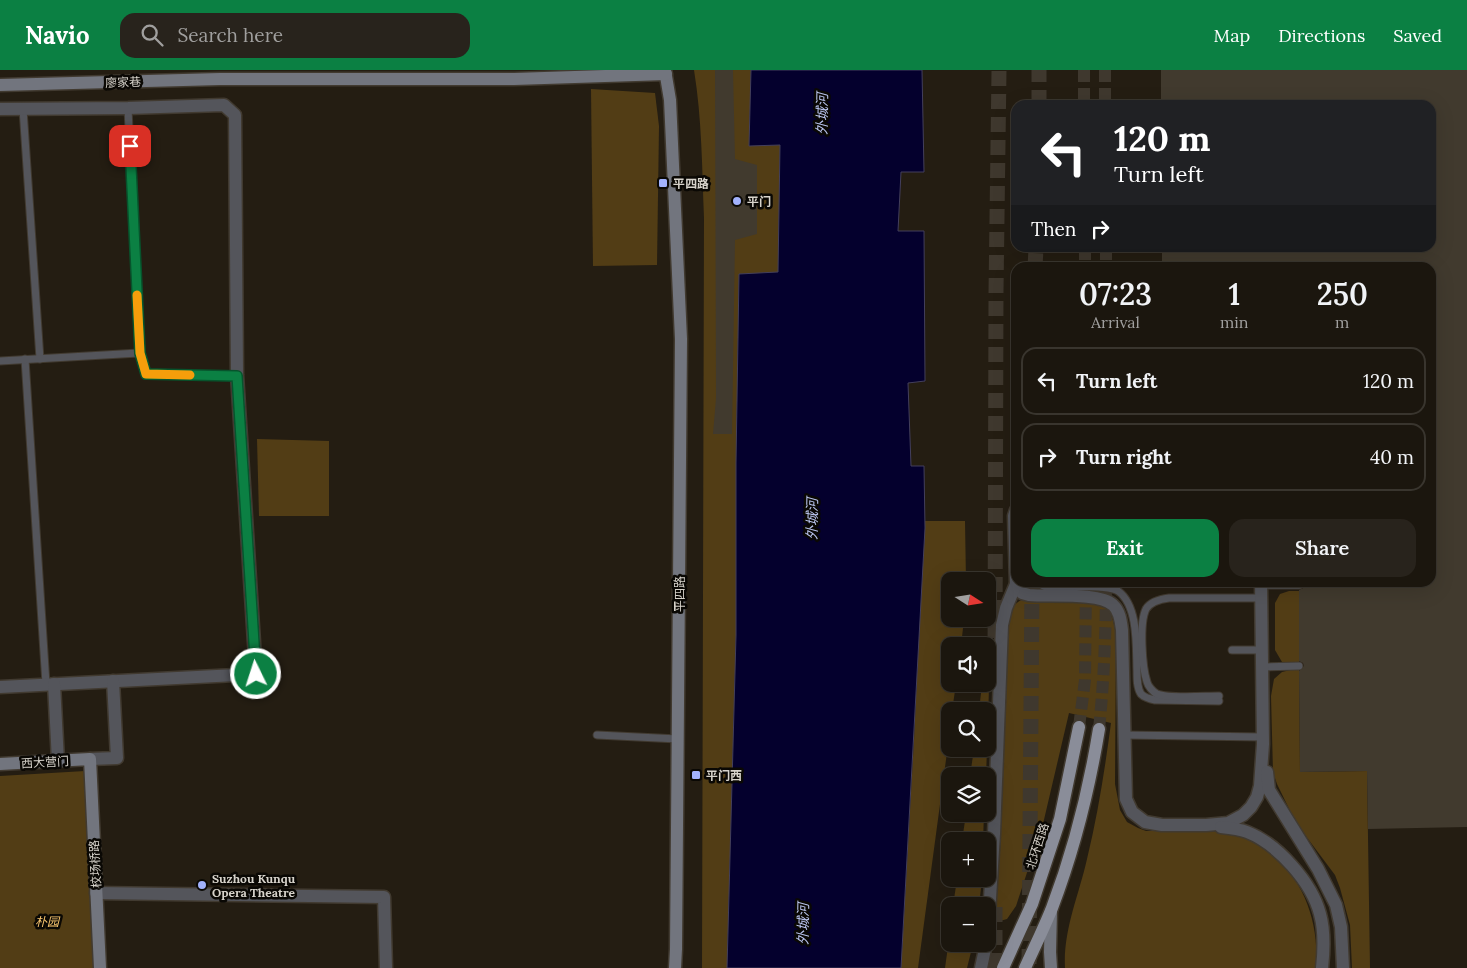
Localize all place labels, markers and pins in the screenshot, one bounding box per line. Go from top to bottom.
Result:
pin [109,125,151,167]
place label: 平四路 [673,176,709,191]
marker: 平四路 [657,177,669,189]
place label: 平门 [747,194,771,209]
marker: 平门 [731,195,743,207]
place label: 平门西 [706,768,742,783]
marker: 平门西 [690,769,702,781]
place label: Suzhou Kunqu Opera Theatre [212,871,296,900]
marker: Suzhou Kunqu Opera Theatre [196,879,208,891]

